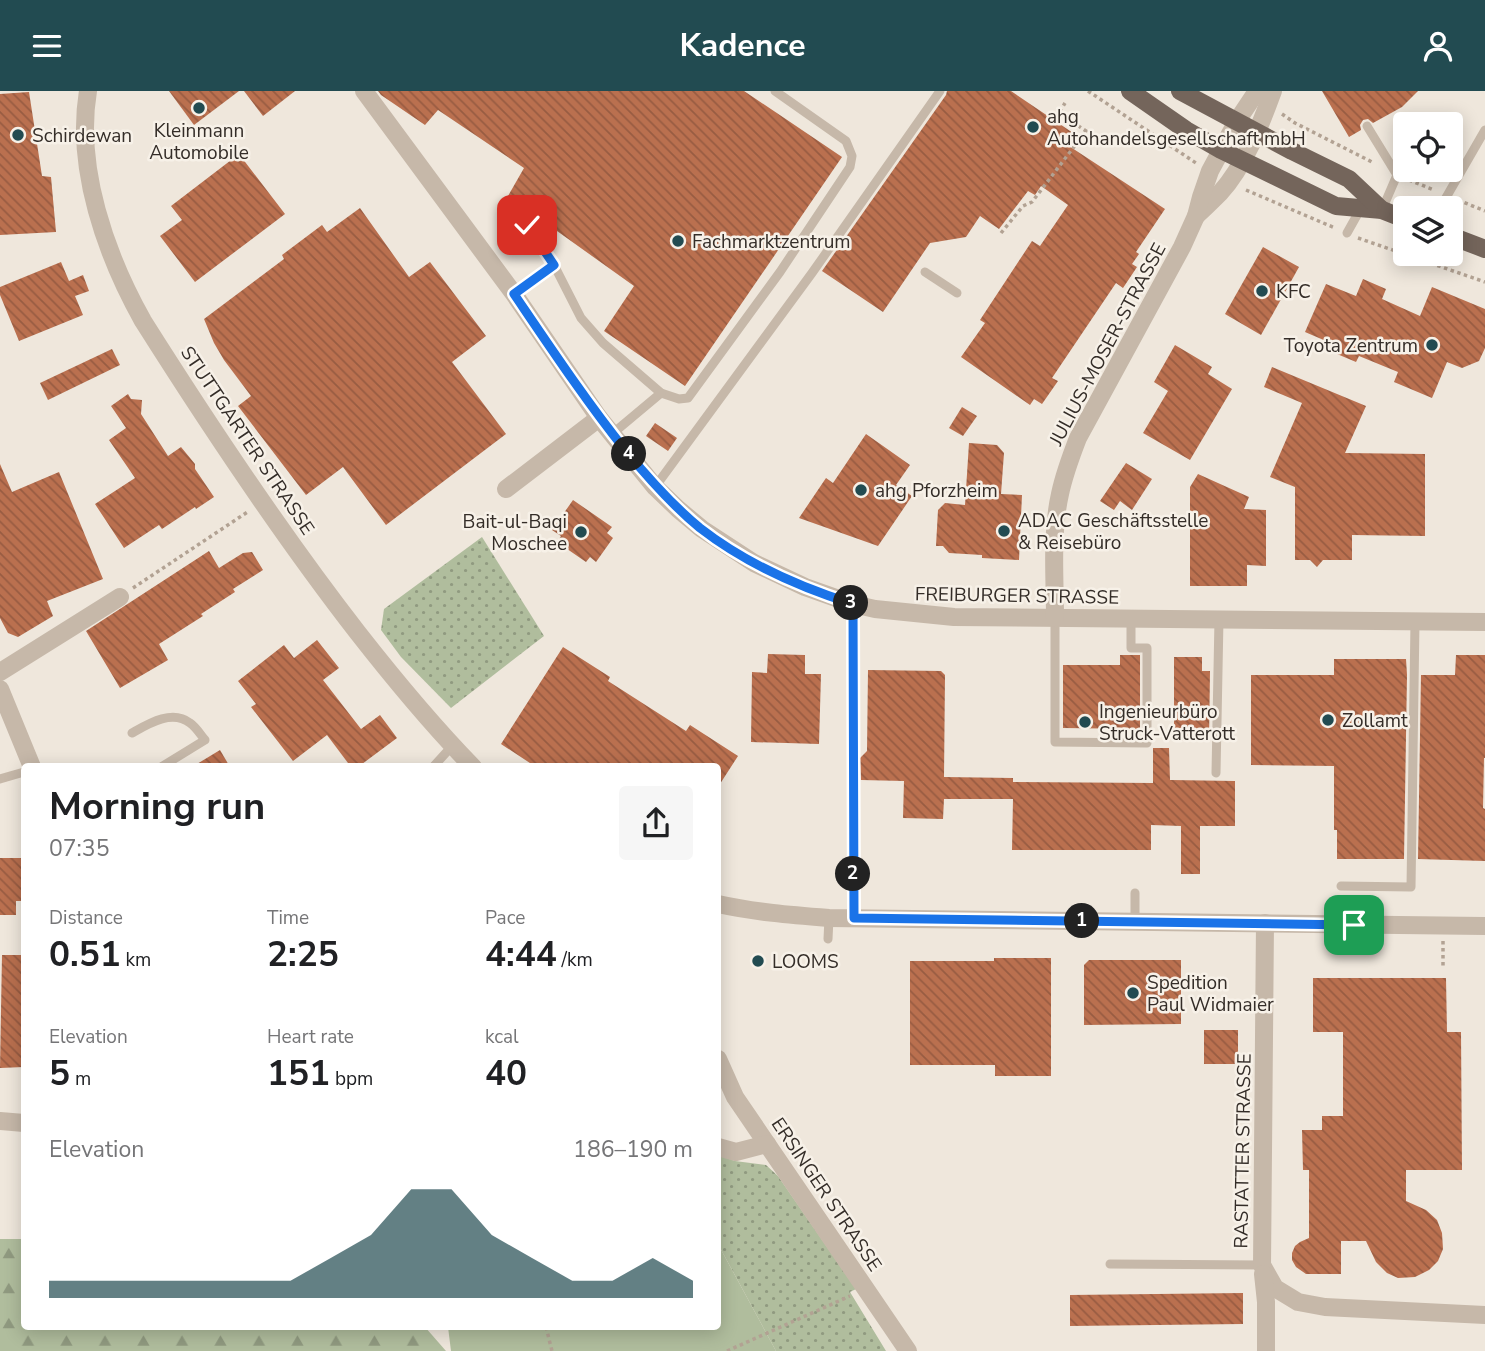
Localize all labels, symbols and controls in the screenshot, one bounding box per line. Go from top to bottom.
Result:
text: Kadence [679,24,806,67]
icon: menu [28,27,66,65]
icon: person [1419,27,1457,65]
marker: Kleinmann Automobile [191,100,207,116]
place label: ahg Autohandelsgesellschaft mbH [1047,104,1306,152]
map controls [1393,112,1463,266]
button: locate [1393,112,1463,182]
place label: Kleinmann Automobile [149,118,249,166]
marker: ahg Autohandelsgesellschaft mbH [1025,119,1041,135]
place label: Schirdewan [32,123,132,149]
marker: Schirdewan [10,127,26,143]
pin [497,195,557,255]
button: layers [1393,196,1463,266]
icon: check [508,206,546,244]
place label: Fachmarktzentrum [692,229,851,255]
marker: Fachmarktzentrum [670,233,686,249]
street label: JULIUS-MOSER-STRASSE [1043,239,1172,451]
place label: KFC [1276,279,1311,305]
marker: KFC [1254,283,1270,299]
place label: Toyota Zentrum [1284,333,1418,359]
marker: Toyota Zentrum [1424,337,1440,353]
street label: STUTTGARTER STRASSE [174,341,320,540]
pin: 4 [612,437,646,471]
text: 4 [623,440,634,466]
place label: ahg Pforzheim [875,478,998,504]
marker: ahg Pforzheim [853,482,869,498]
place label: ADAC Geschäftsstelle & Reisebüro [1018,508,1208,556]
place label: Bait-ul-Baqi Moschee [463,509,567,557]
marker: ADAC Geschäftsstelle & Reisebüro [996,523,1012,539]
marker: Bait-ul-Baqi Moschee [573,524,589,540]
street label: FREIBURGER STRASSE [915,581,1119,611]
pin: 3 [834,585,868,621]
text: 3 [845,589,856,615]
place label: Ingenieurbüro Struck-Vatterott [1099,699,1235,747]
place label: Zollamt [1342,708,1408,734]
marker: Zollamt [1320,712,1336,728]
marker: Ingenieurbüro Struck-Vatterott [1077,714,1093,730]
text: Morning run [49,781,265,832]
button: share [619,786,693,860]
text: 07:35 [49,833,109,864]
pin: 2 [836,857,870,891]
text: 2 [847,860,858,886]
pin [1324,895,1384,955]
pin: 1 [1064,903,1100,939]
text: Distance [49,905,123,931]
text: Time [267,905,309,931]
text: Pace [485,905,525,931]
icon: arrive [1335,906,1373,944]
text: 1 [1076,907,1087,933]
text: 0.51 [49,931,121,978]
text: 2:25 [267,931,339,978]
text: 4:44 [485,931,557,978]
text: km [121,947,151,973]
text: /km [557,947,593,973]
place label: LOOMS [772,949,839,975]
marker: LOOMS [750,953,766,969]
place label: Spedition Paul Widmaier [1147,970,1274,1018]
marker: Spedition Paul Widmaier [1125,985,1141,1001]
text: Elevation [49,1024,128,1050]
text: Heart rate [267,1024,354,1050]
text: kcal [485,1024,519,1050]
text: 5 [49,1050,70,1097]
text: 151 [267,1050,330,1097]
text: 40 [485,1050,527,1097]
street label: RASTATTER STRASSE [1228,1053,1258,1249]
text: m [70,1066,91,1092]
text: bpm [330,1066,373,1092]
street label: ERSINGER STRASSE [765,1113,887,1277]
text: Elevation [49,1134,144,1165]
text: 186–190 m [573,1134,693,1165]

